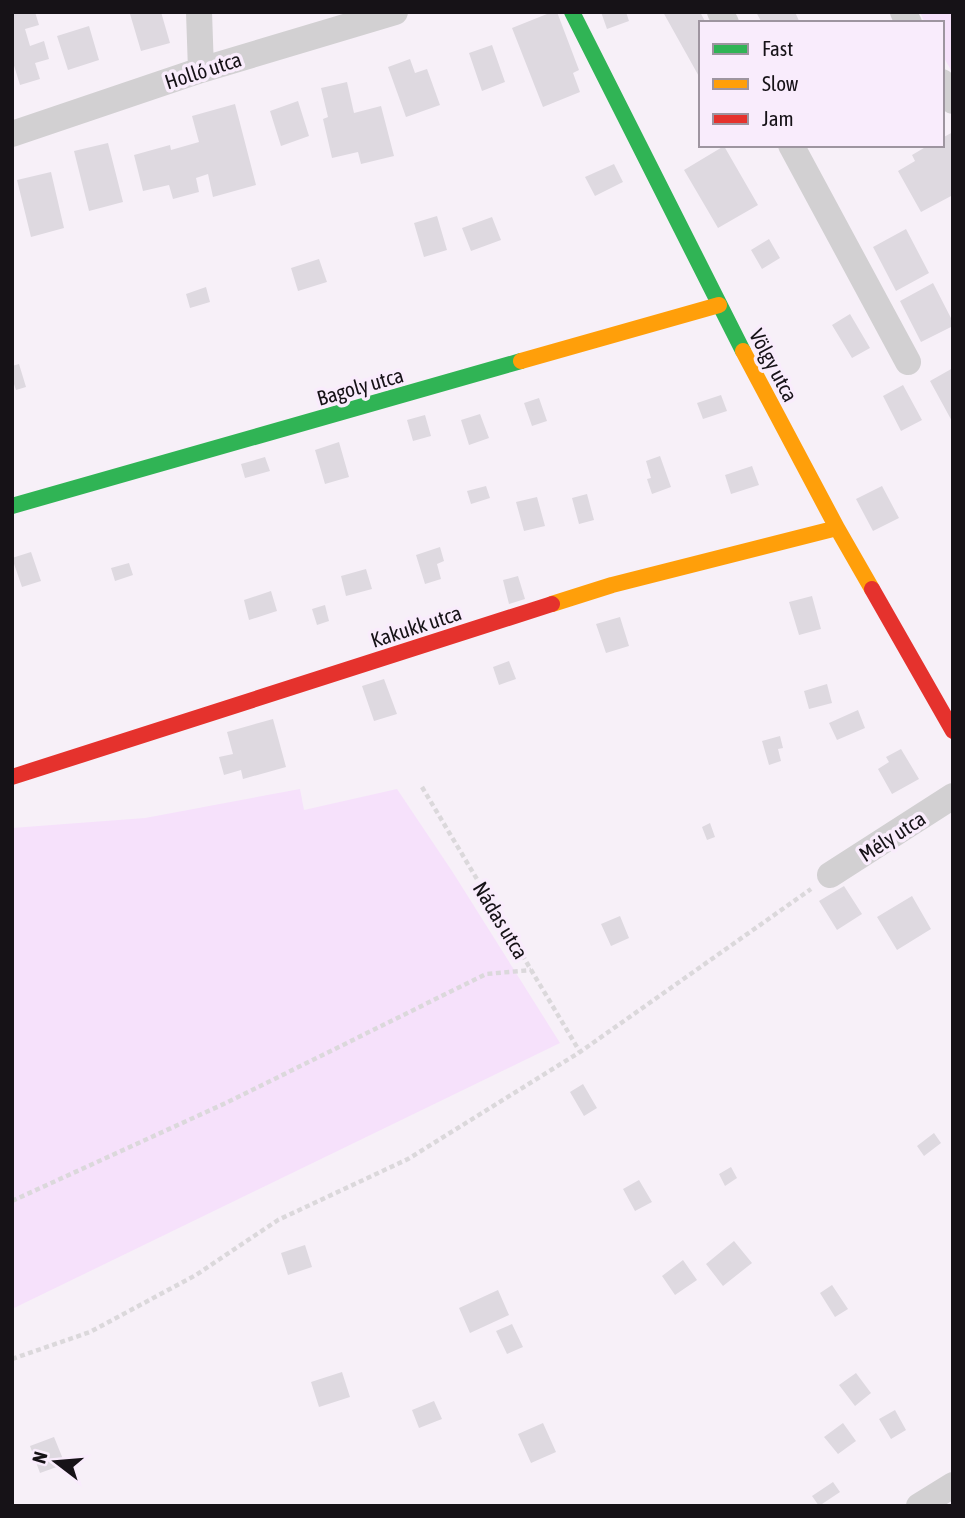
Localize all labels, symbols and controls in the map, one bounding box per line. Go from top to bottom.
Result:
legend [699,21,944,147]
text: Fast [762,36,793,60]
street label: Holló utca [162,46,244,94]
text: Slow [762,71,799,95]
text: Jam [762,106,794,130]
street label: Völgy utca [745,325,803,405]
street label: Bagoly utca [314,362,406,410]
street label: Kakukk utca [368,600,464,652]
street label: Mély utca [854,806,930,866]
street label: Nádas utca [469,877,533,963]
north arrow [21,1427,91,1497]
text: N [28,1449,52,1466]

